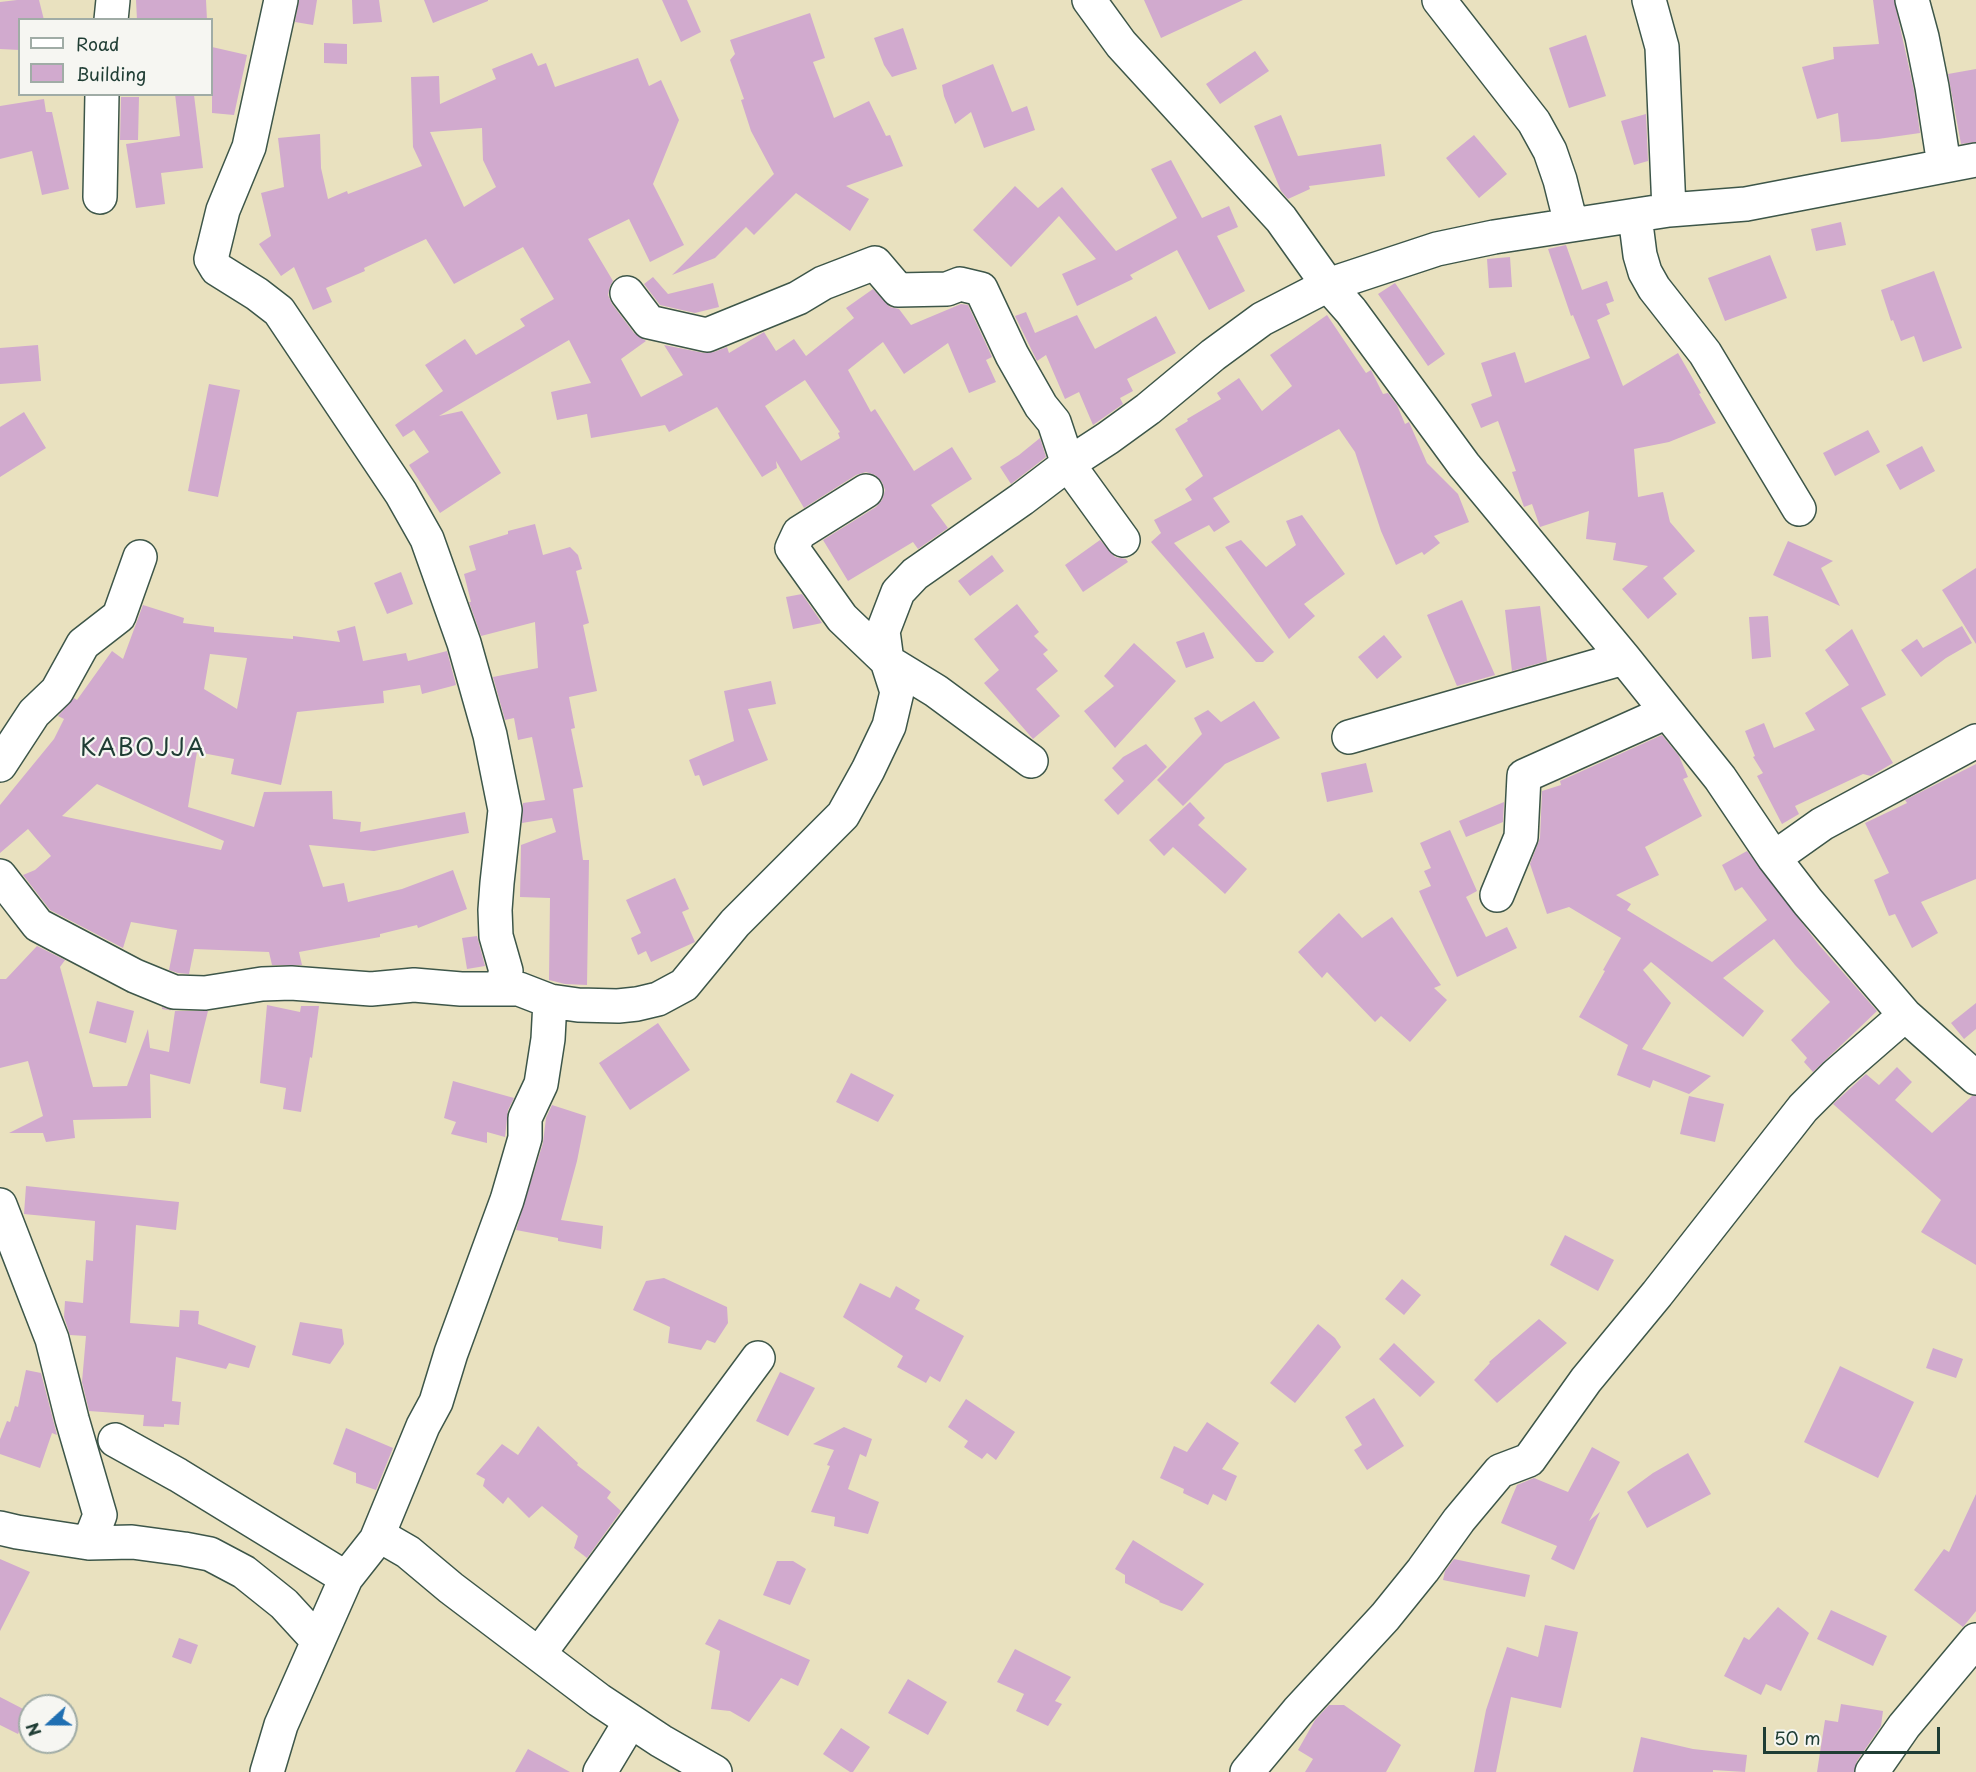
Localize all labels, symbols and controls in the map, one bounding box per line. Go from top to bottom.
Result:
legend [18,18,213,96]
text: Road [76,30,120,57]
text: Building [76,60,146,87]
district label: KABOJJA [81,735,205,763]
north arrow [18,1694,78,1754]
scale bar [1766,1715,1943,1753]
text: N [20,1720,47,1740]
text: 50 m [1774,1724,1821,1751]

